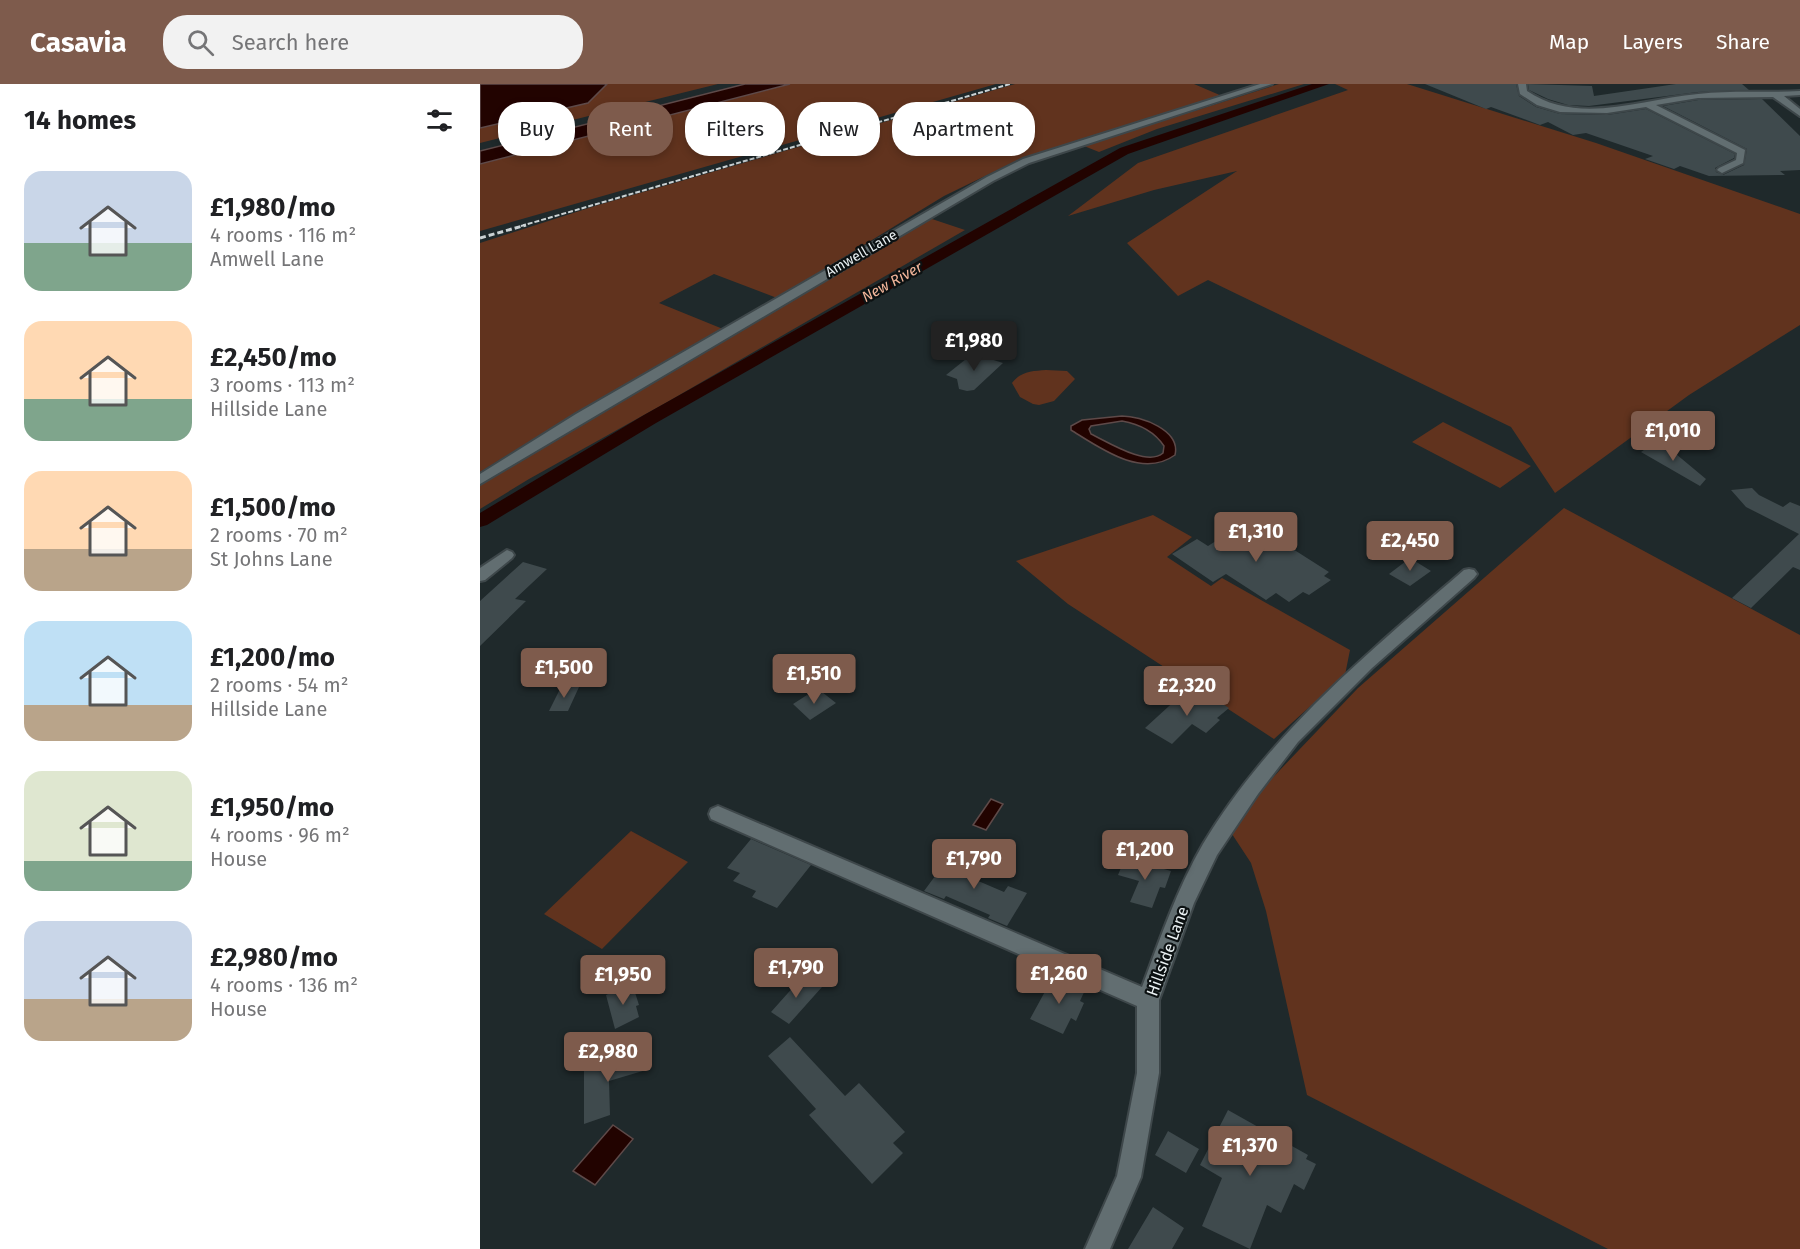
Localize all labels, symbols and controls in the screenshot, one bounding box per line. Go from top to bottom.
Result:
search box [163,15,583,69]
text: Casavia [30,26,127,59]
icon: search [184,26,217,59]
text: Search here [232,29,349,56]
text: Map [1549,29,1589,55]
text: Layers [1622,29,1683,55]
text: Share [1716,29,1770,55]
chip: Buy [498,102,575,156]
chip: Rent [587,102,673,156]
chip: Filters [685,102,785,156]
chip: New [797,102,880,156]
chip: Apartment [892,102,1035,156]
icon: filters [423,104,456,137]
text: 14 homes [24,105,136,136]
text: £1,980/mo [210,192,335,223]
icon: home [72,195,144,267]
text: 4 rooms · 116 m² [210,223,356,247]
street label: Amwell Lane [822,226,900,281]
text: Amwell Lane [210,247,324,271]
water label: New River [859,257,926,306]
pin: £1,980 [925,321,1023,372]
text: £1,980 [945,328,1003,352]
text: £2,450/mo [210,342,337,373]
icon: home [72,345,144,417]
text: 3 rooms · 113 m² [210,373,355,397]
text: Hillside Lane [210,397,327,421]
pin: £1,010 [1624,411,1722,462]
text: £1,010 [1645,418,1701,442]
text: £1,500/mo [210,492,336,523]
icon: home [72,495,144,567]
pin: £1,310 [1207,512,1305,563]
text: £1,310 [1228,519,1284,543]
pin: £2,450 [1361,521,1459,572]
text: 2 rooms · 70 m² [210,523,348,547]
text: £2,450 [1381,528,1440,552]
text: St Johns Lane [210,547,333,571]
text: £1,200/mo [210,642,335,673]
icon: home [72,645,144,717]
pin: £1,500 [515,648,613,699]
pin: £1,510 [765,654,863,705]
text: £1,500 [535,655,593,679]
text: £1,510 [787,661,841,685]
pin: £2,320 [1138,666,1236,717]
text: 2 rooms · 54 m² [210,673,349,697]
text: £2,320 [1158,673,1216,697]
text: Hillside Lane [210,697,327,721]
text: £1,950/mo [210,792,334,823]
icon: home [72,795,144,867]
text: 4 rooms · 96 m² [210,823,350,847]
pin: £1,200 [1096,830,1194,881]
text: £1,200 [1116,837,1174,861]
pin: £1,790 [925,839,1023,890]
text: £1,790 [946,846,1002,870]
text: House [210,847,267,871]
street label: Hillside Lane [1142,904,1192,999]
text: £2,980/mo [210,942,338,973]
icon: home [72,945,144,1017]
pin: £1,790 [747,948,845,999]
pin: £1,260 [1010,954,1108,1005]
pin: £1,950 [574,955,672,1006]
text: £1,790 [768,955,824,979]
text: £1,260 [1030,961,1088,985]
text: £1,950 [594,962,652,986]
text: 4 rooms · 136 m² [210,973,358,997]
text: House [210,997,267,1021]
pin: £2,980 [559,1032,657,1083]
text: £2,980 [578,1039,638,1063]
pin: £1,370 [1201,1126,1299,1177]
text: £1,370 [1222,1133,1278,1157]

